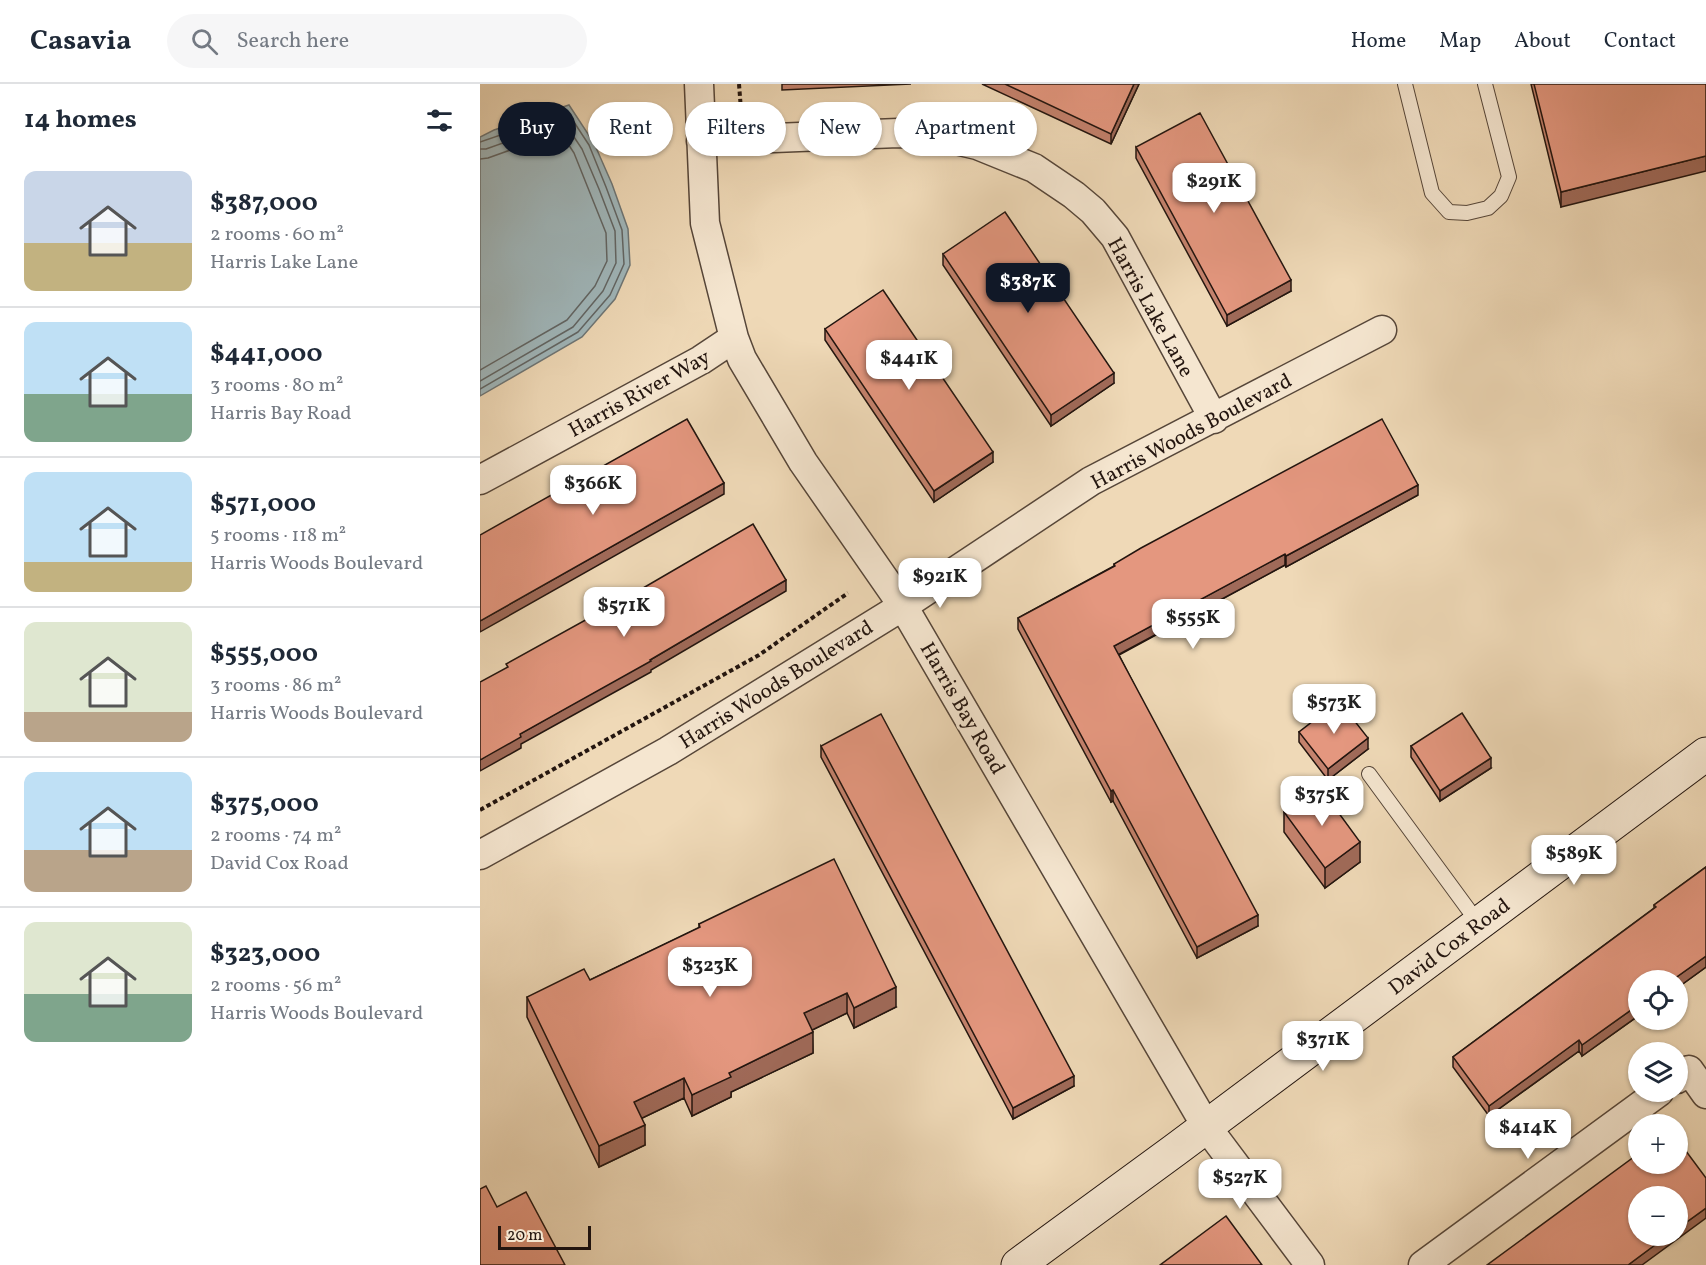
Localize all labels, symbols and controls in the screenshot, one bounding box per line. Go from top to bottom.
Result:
search box [167,14,587,68]
text: Casavia [30,22,131,61]
icon: search [188,25,221,58]
text: Search here [236,26,349,57]
text: Home [1351,27,1406,56]
text: Map [1439,27,1481,56]
text: About [1514,27,1571,56]
text: Contact [1604,27,1676,56]
text: 14 homes [24,102,137,138]
chip: Buy [498,102,576,156]
chip: Rent [588,102,673,156]
chip: Filters [685,102,786,156]
chip: New [798,102,882,156]
chip: Apartment [894,102,1037,156]
icon: filters [423,104,456,137]
pin: $291K [1172,163,1256,214]
text: $291K [1186,168,1242,196]
text: $387,000 [210,185,318,221]
icon: home [72,195,144,267]
text: 2 rooms · 60 m² [210,221,344,249]
street label: Harris Lake Lane [1099,233,1200,383]
text: Harris Lake Lane [210,249,358,277]
pin: $387K [986,263,1070,314]
text: $387K [1000,268,1056,296]
text: $441,000 [210,336,323,372]
pin: $441K [867,340,951,391]
street label: Harris River Way [564,343,716,445]
text: $441K [880,345,938,373]
icon: home [72,346,144,418]
street label: Harris Woods Boulevard [1086,367,1297,498]
text: 3 rooms · 80 m² [210,372,343,400]
text: Harris Bay Road [210,400,352,428]
pin: $366K [551,465,635,516]
text: $366K [564,470,622,498]
text: $571,000 [210,486,316,522]
icon: home [72,496,144,568]
text: 5 rooms · 118 m² [210,522,346,550]
text: Harris Woods Boulevard [210,550,423,578]
pin: $921K [898,558,982,609]
text: $921K [912,563,968,591]
pin: $571K [582,587,666,638]
text: $571K [598,592,650,620]
pin: $555K [1151,599,1235,650]
text: $555K [1166,604,1220,632]
street label: Harris Woods Boulevard [674,614,879,757]
text: $555,000 [210,636,318,672]
street label: Harris Bay Road [912,637,1011,780]
icon: home [72,646,144,718]
text: 3 rooms · 86 m² [210,672,341,700]
pin: $573K [1292,684,1376,735]
text: $573K [1307,689,1361,717]
text: Harris Woods Boulevard [210,700,423,728]
pin: $375K [1280,776,1364,827]
text: $375K [1294,781,1350,809]
text: $375,000 [210,786,319,822]
icon: home [72,796,144,868]
text: 2 rooms · 74 m² [210,822,341,850]
pin: $589K [1532,835,1616,886]
text: $589K [1545,840,1603,868]
text: David Cox Road [210,850,349,878]
street label: David Cox Road [1383,892,1517,1003]
text: $323,000 [210,936,320,972]
icon: home [72,946,144,1018]
pin: $323K [668,947,752,998]
text: $323K [682,952,738,980]
map controls [1628,970,1688,1246]
button: locate [1628,970,1688,1030]
text: 2 rooms · 56 m² [210,972,341,1000]
text: Harris Woods Boulevard [210,1000,423,1028]
pin: $371K [1281,1021,1365,1072]
text: $371K [1296,1026,1350,1054]
button: layers [1628,1042,1688,1102]
pin: $414K [1486,1109,1570,1160]
text: $414K [1499,1114,1557,1142]
button: + [1628,1114,1688,1174]
pin: $527K [1198,1159,1282,1210]
text: $527K [1213,1164,1267,1192]
button: − [1628,1186,1688,1246]
scale bar [498,1223,591,1250]
text: 20 m [507,1225,542,1247]

